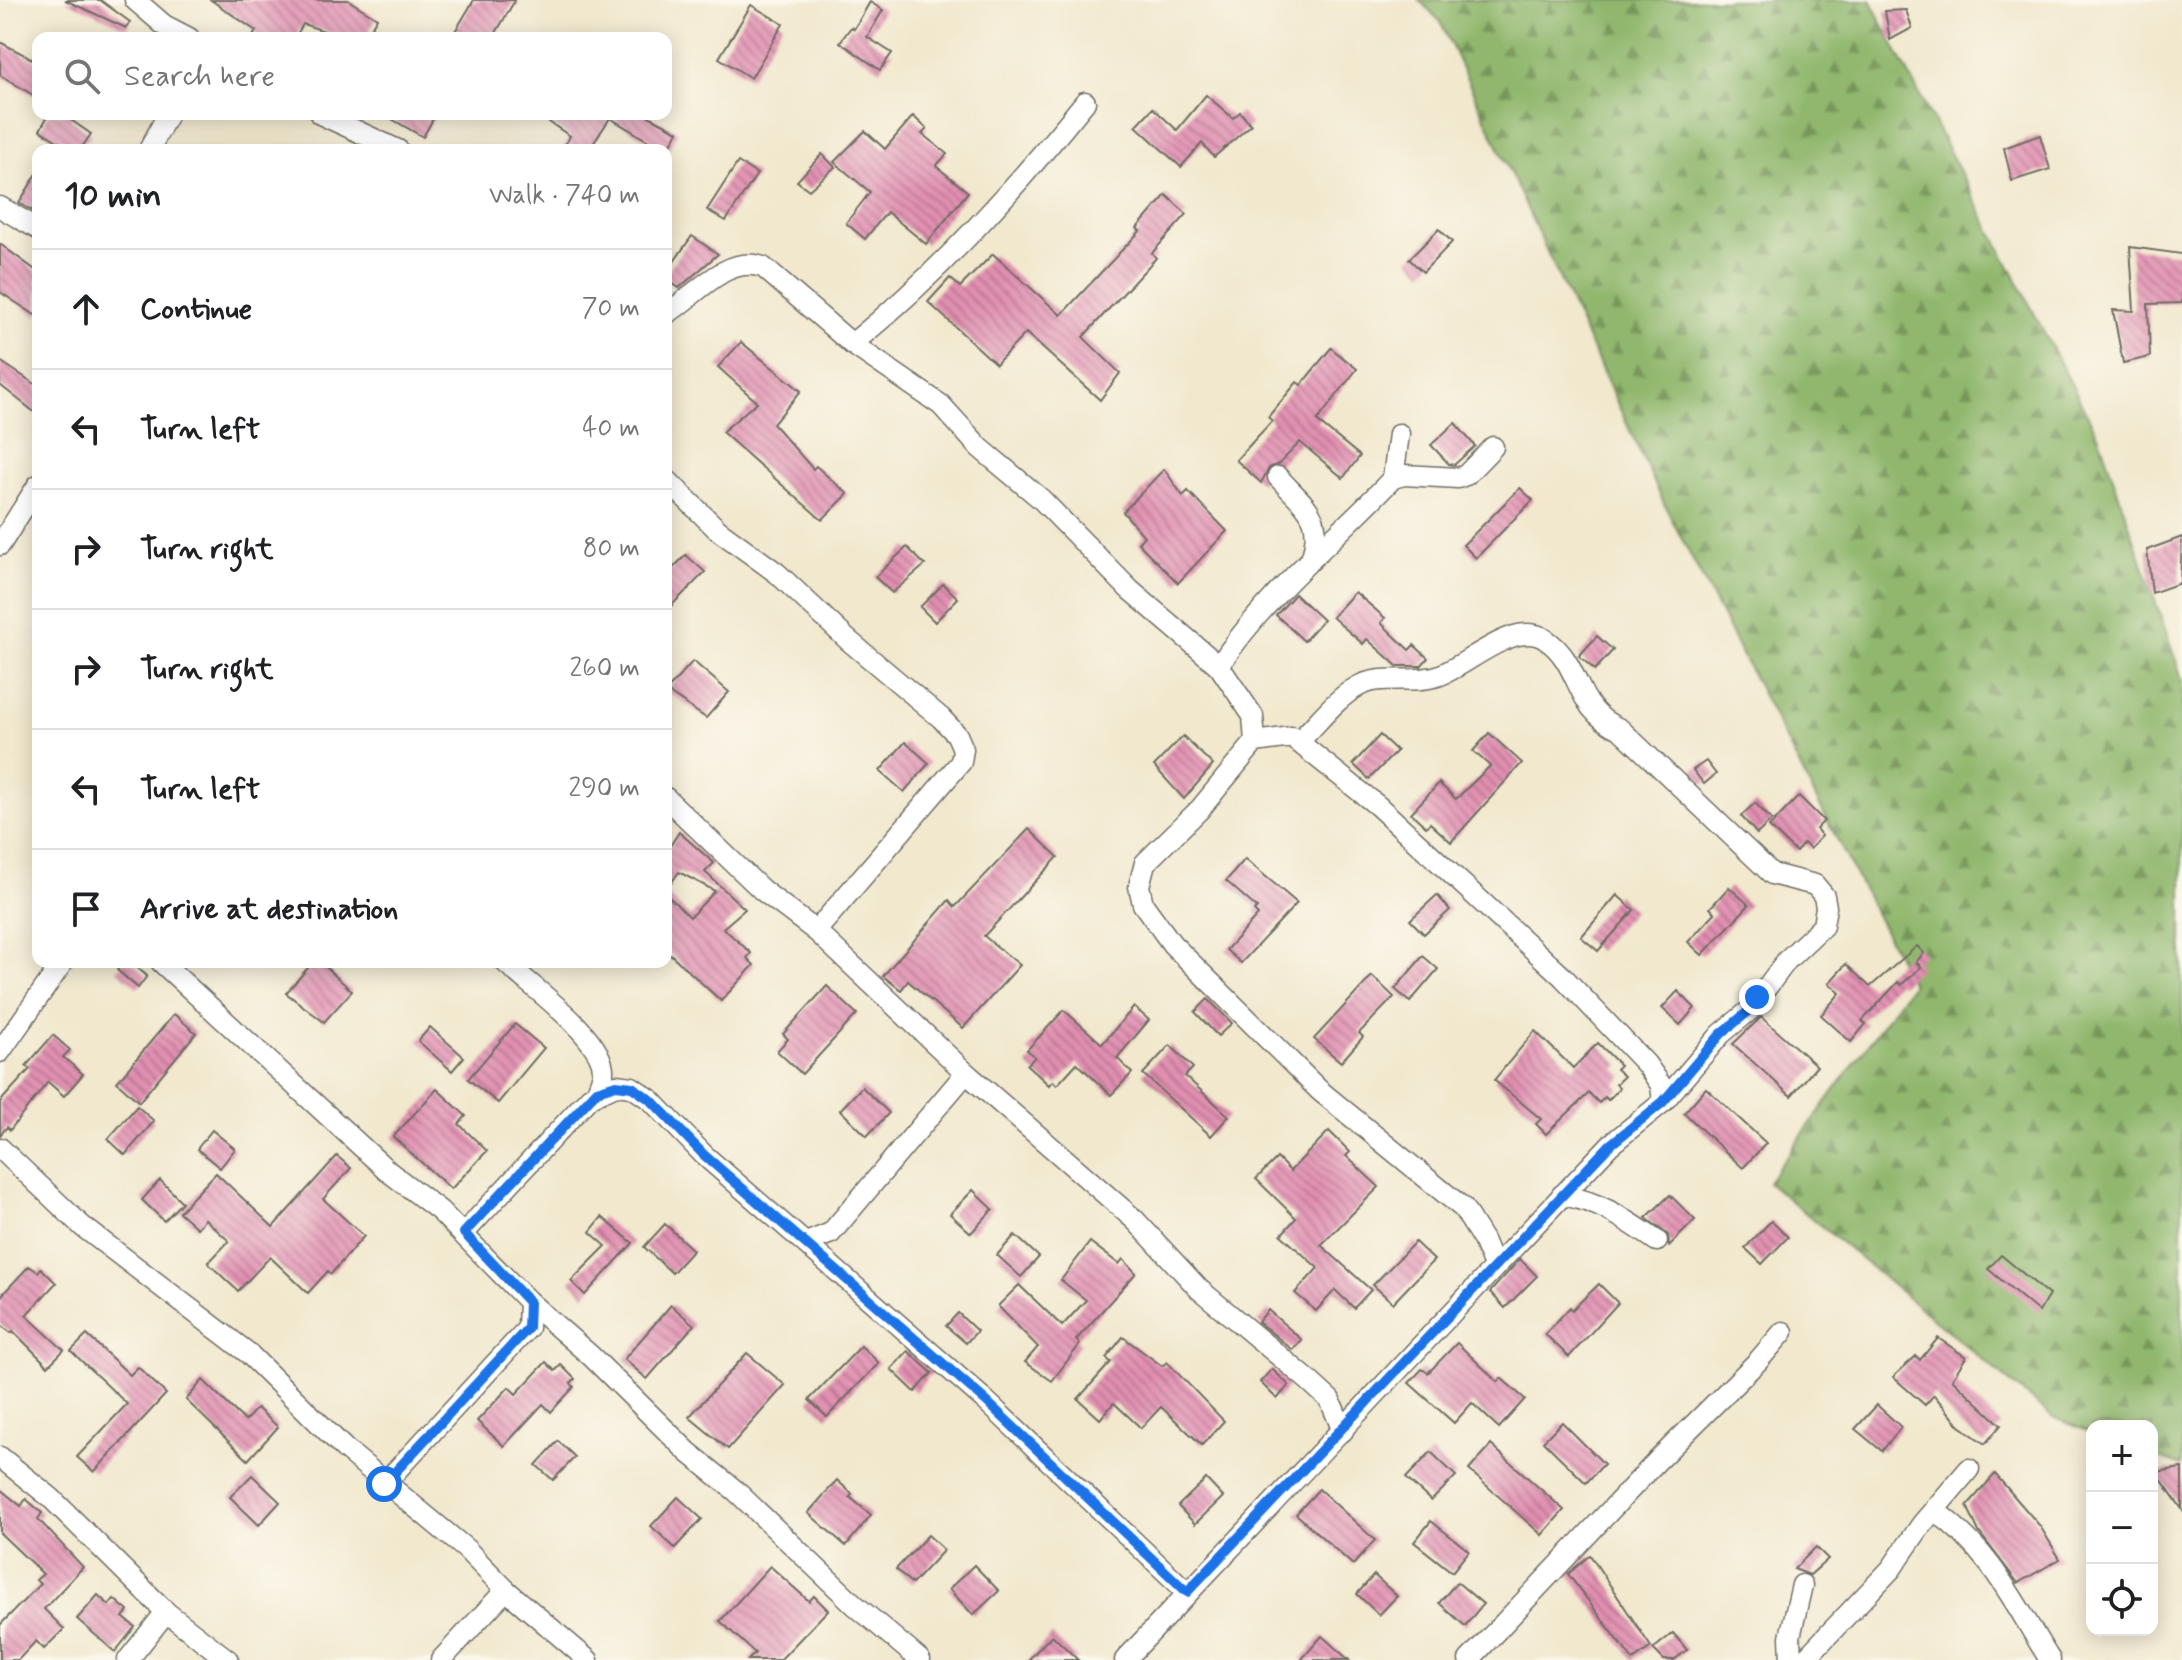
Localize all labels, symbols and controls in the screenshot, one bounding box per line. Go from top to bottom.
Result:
search box [32,32,672,120]
icon: search [60,54,104,98]
text: Search here [124,57,275,96]
text: 10 min [64,174,162,219]
text: Walk · 740 m [489,179,640,213]
icon: ahead [64,287,108,331]
text: Continue [140,290,252,329]
text: 70 m [582,292,640,326]
icon: left [64,407,108,451]
text: Turn left [140,410,260,449]
text: 40 m [582,412,640,446]
icon: right [64,527,108,571]
text: Turn right [140,530,273,569]
text: 80 m [583,532,640,566]
icon: right [64,647,108,691]
text: Turn right [140,650,273,689]
text: 260 m [570,652,640,686]
icon: left [64,767,108,811]
text: Turn left [140,770,260,809]
text: 290 m [568,772,640,806]
icon: arrive [64,887,108,931]
text: Arrive at destination [140,890,398,929]
route end [1739,979,1775,1015]
map controls [2086,1420,2158,1636]
button: + [2086,1420,2158,1492]
route start [366,1466,402,1502]
button: − [2086,1492,2158,1564]
button: locate [2086,1564,2158,1636]

